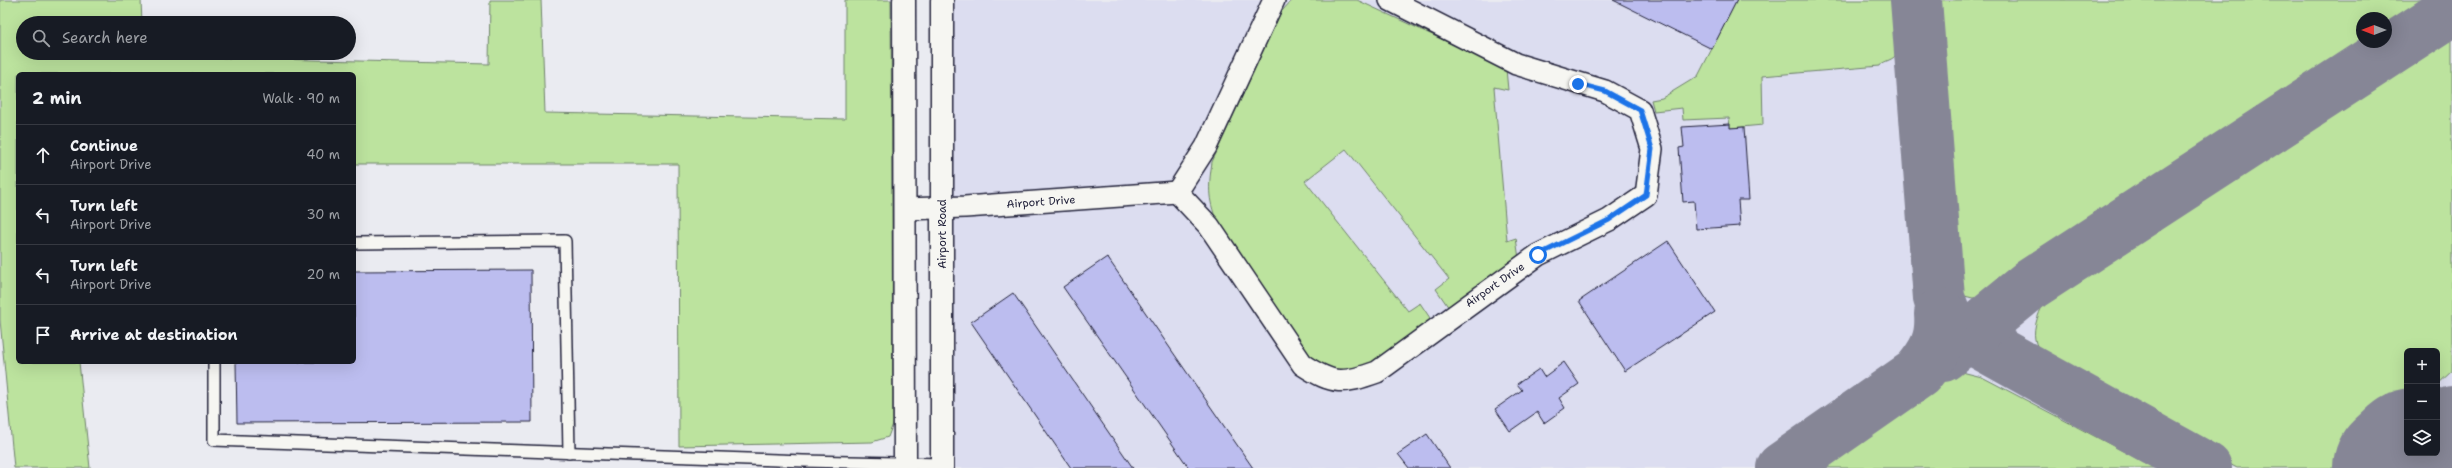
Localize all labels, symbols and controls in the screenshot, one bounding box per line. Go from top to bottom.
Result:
north arrow [2356,12,2392,48]
search box [16,16,356,60]
icon: search [30,27,52,49]
text: Search here [62,28,148,48]
route end [1569,75,1587,93]
text: 2 min [32,87,82,109]
text: Walk · 90 m [262,90,340,107]
text: Continue [70,136,138,156]
icon: ahead [32,144,54,166]
text: 40 m [306,146,340,163]
text: Airport Drive [70,156,151,173]
street label: Airport Drive [1006,192,1076,212]
text: Turn left [70,196,138,216]
street label: Airport Road [935,199,950,269]
icon: left [32,204,54,226]
text: 30 m [306,206,340,223]
text: Airport Drive [70,216,151,233]
route start [1529,246,1547,264]
text: Turn left [70,256,138,276]
street label: Airport Drive [1462,259,1528,311]
icon: left [32,264,54,286]
text: 20 m [307,266,340,283]
text: Airport Drive [70,276,151,293]
icon: arrive [32,324,54,346]
text: Arrive at destination [70,325,238,345]
map controls [2404,348,2440,456]
button: + [2404,348,2440,384]
button: − [2404,384,2440,420]
button: layers [2404,420,2440,456]

